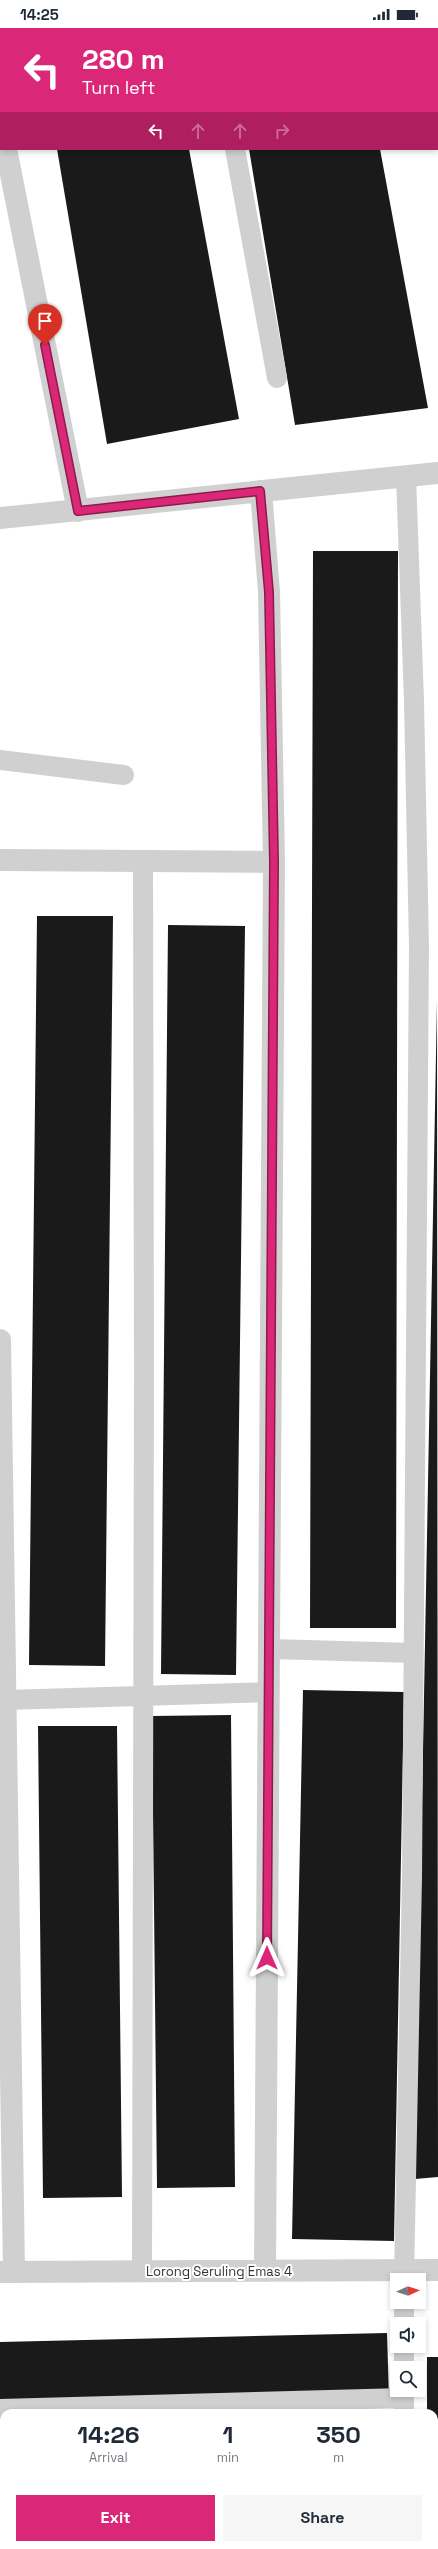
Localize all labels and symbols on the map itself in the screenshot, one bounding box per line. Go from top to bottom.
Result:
pin [28,304,62,345]
position arrow [246,1937,288,1979]
street label: Lorong Seruling Emas 4 [146,2263,292,2280]
north arrow [390,2273,426,2309]

